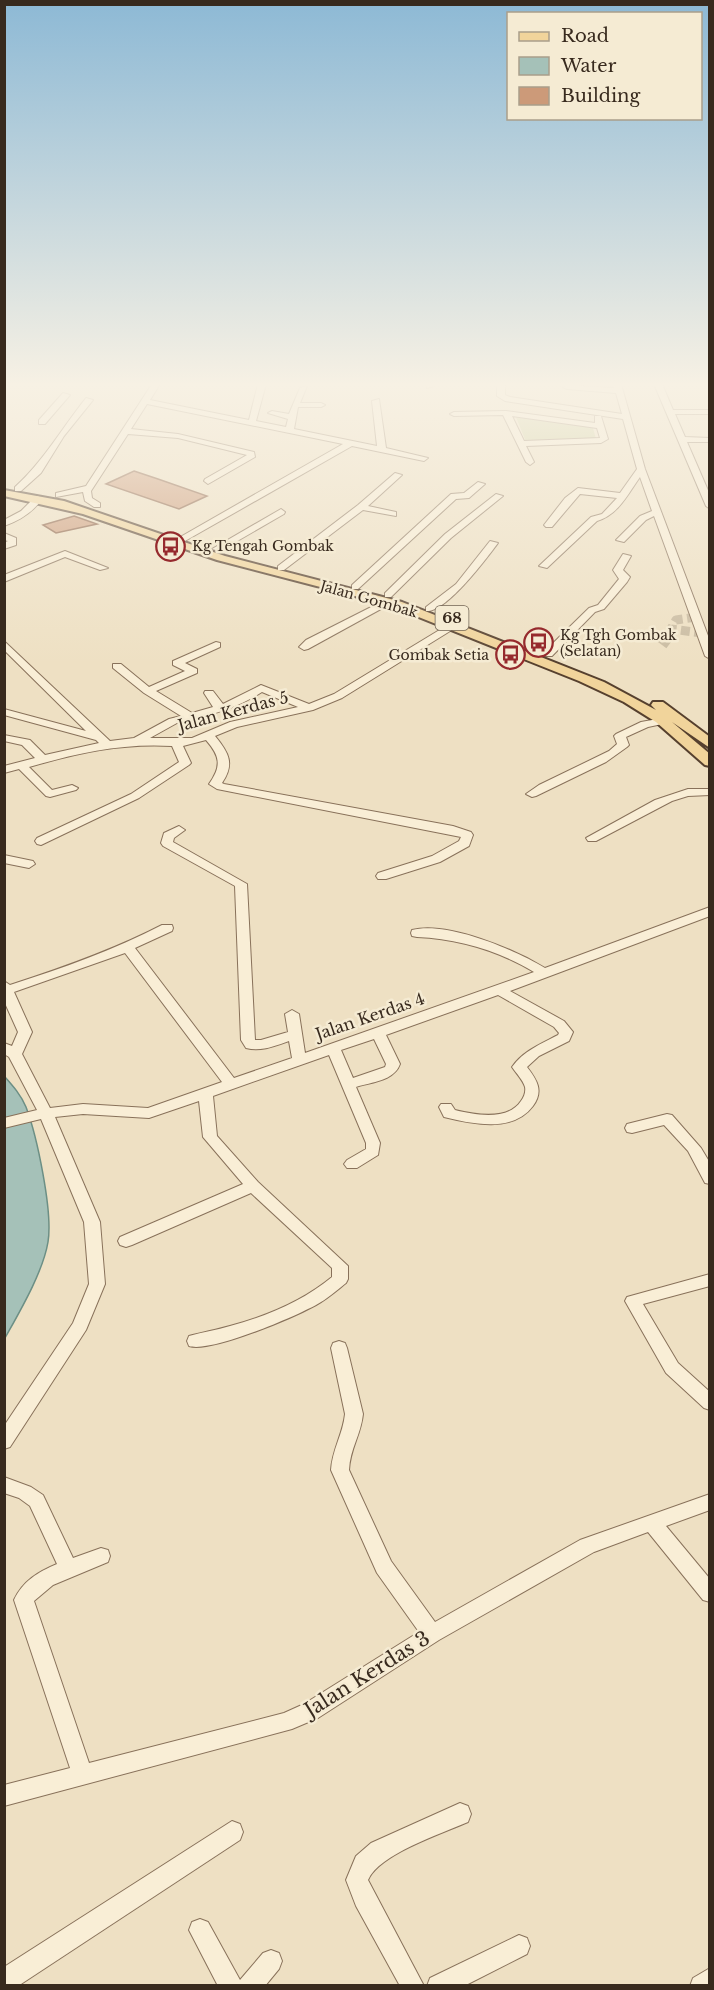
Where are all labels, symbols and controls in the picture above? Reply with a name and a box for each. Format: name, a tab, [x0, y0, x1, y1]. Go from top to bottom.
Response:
legend	[507, 12, 702, 120]
text: Road	[561, 25, 609, 47]
text: Water	[560, 55, 617, 77]
text: Building	[561, 85, 640, 107]
bus stop icon: Kg Tengah Gombak	[155, 530, 187, 562]
place label: Kg Tengah Gombak	[192, 537, 334, 555]
street label: Jalan Gombak	[316, 576, 420, 622]
road number: 68	[436, 606, 468, 630]
place label: Kg Tgh Gombak (Selatan)	[560, 626, 677, 660]
bus stop icon: Kg Tgh Gombak (Selatan)	[523, 627, 555, 659]
bus stop icon: Gombak Setia	[494, 639, 526, 671]
place label: Gombak Setia	[388, 646, 489, 664]
street label: Jalan Kerdas 5	[174, 687, 290, 736]
street label: Jalan Kerdas 4	[311, 988, 427, 1045]
street label: Jalan Kerdas 3	[297, 1626, 434, 1724]

